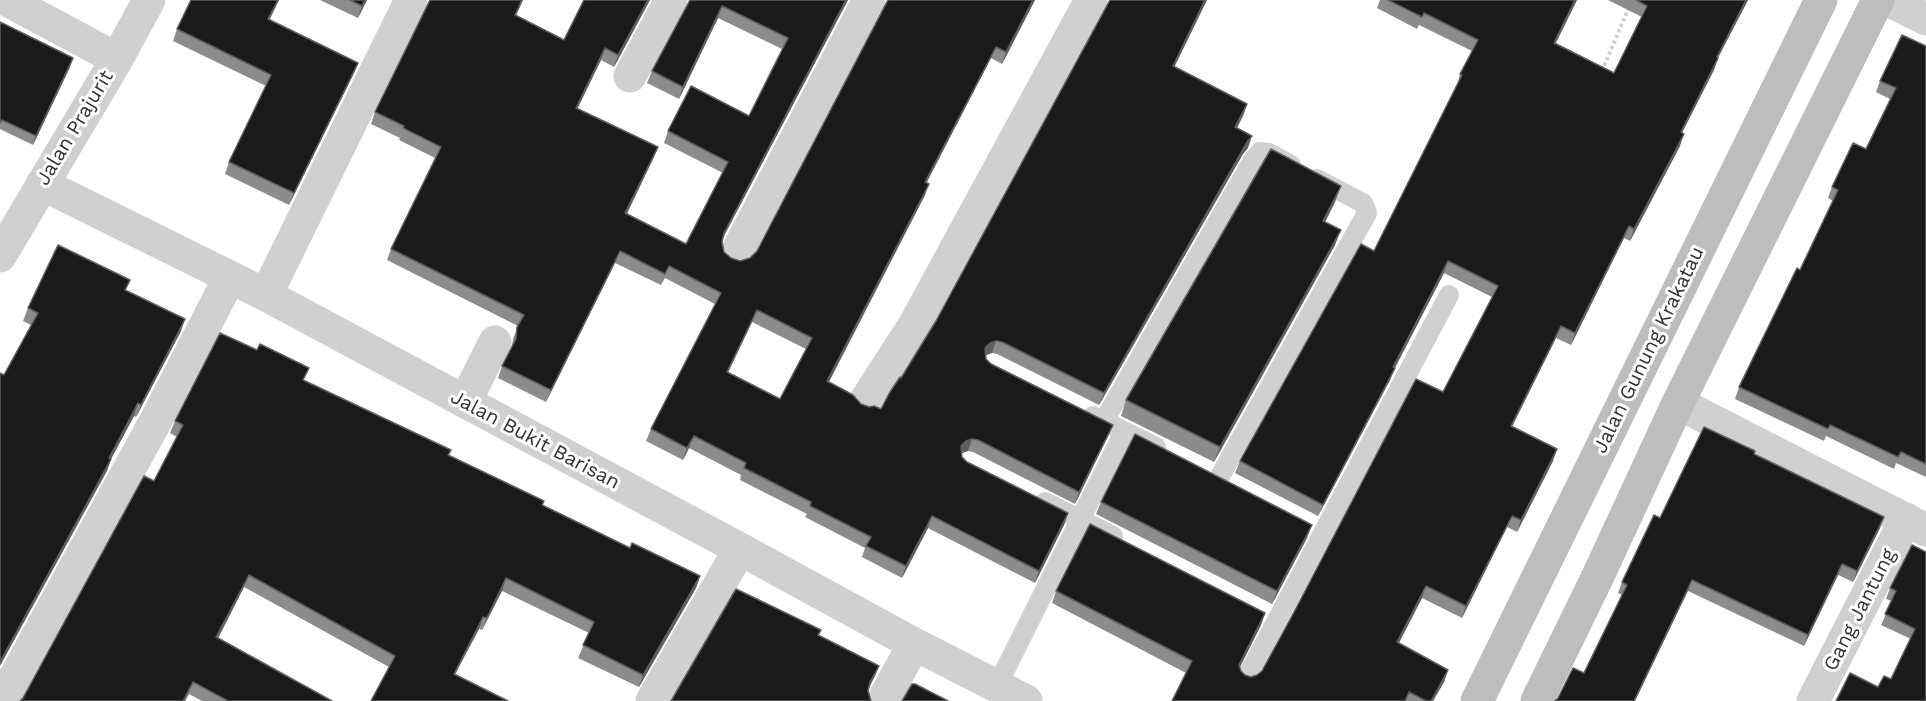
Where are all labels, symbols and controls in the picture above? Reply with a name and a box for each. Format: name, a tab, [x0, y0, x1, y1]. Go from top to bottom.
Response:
street label: Jalan Prajurit	[31, 66, 119, 190]
street label: Jalan Gunung Krakatau	[1589, 243, 1709, 457]
street label: Jalan Bukit Barisan	[446, 385, 624, 495]
street label: Gang Jantung	[1819, 545, 1901, 675]

